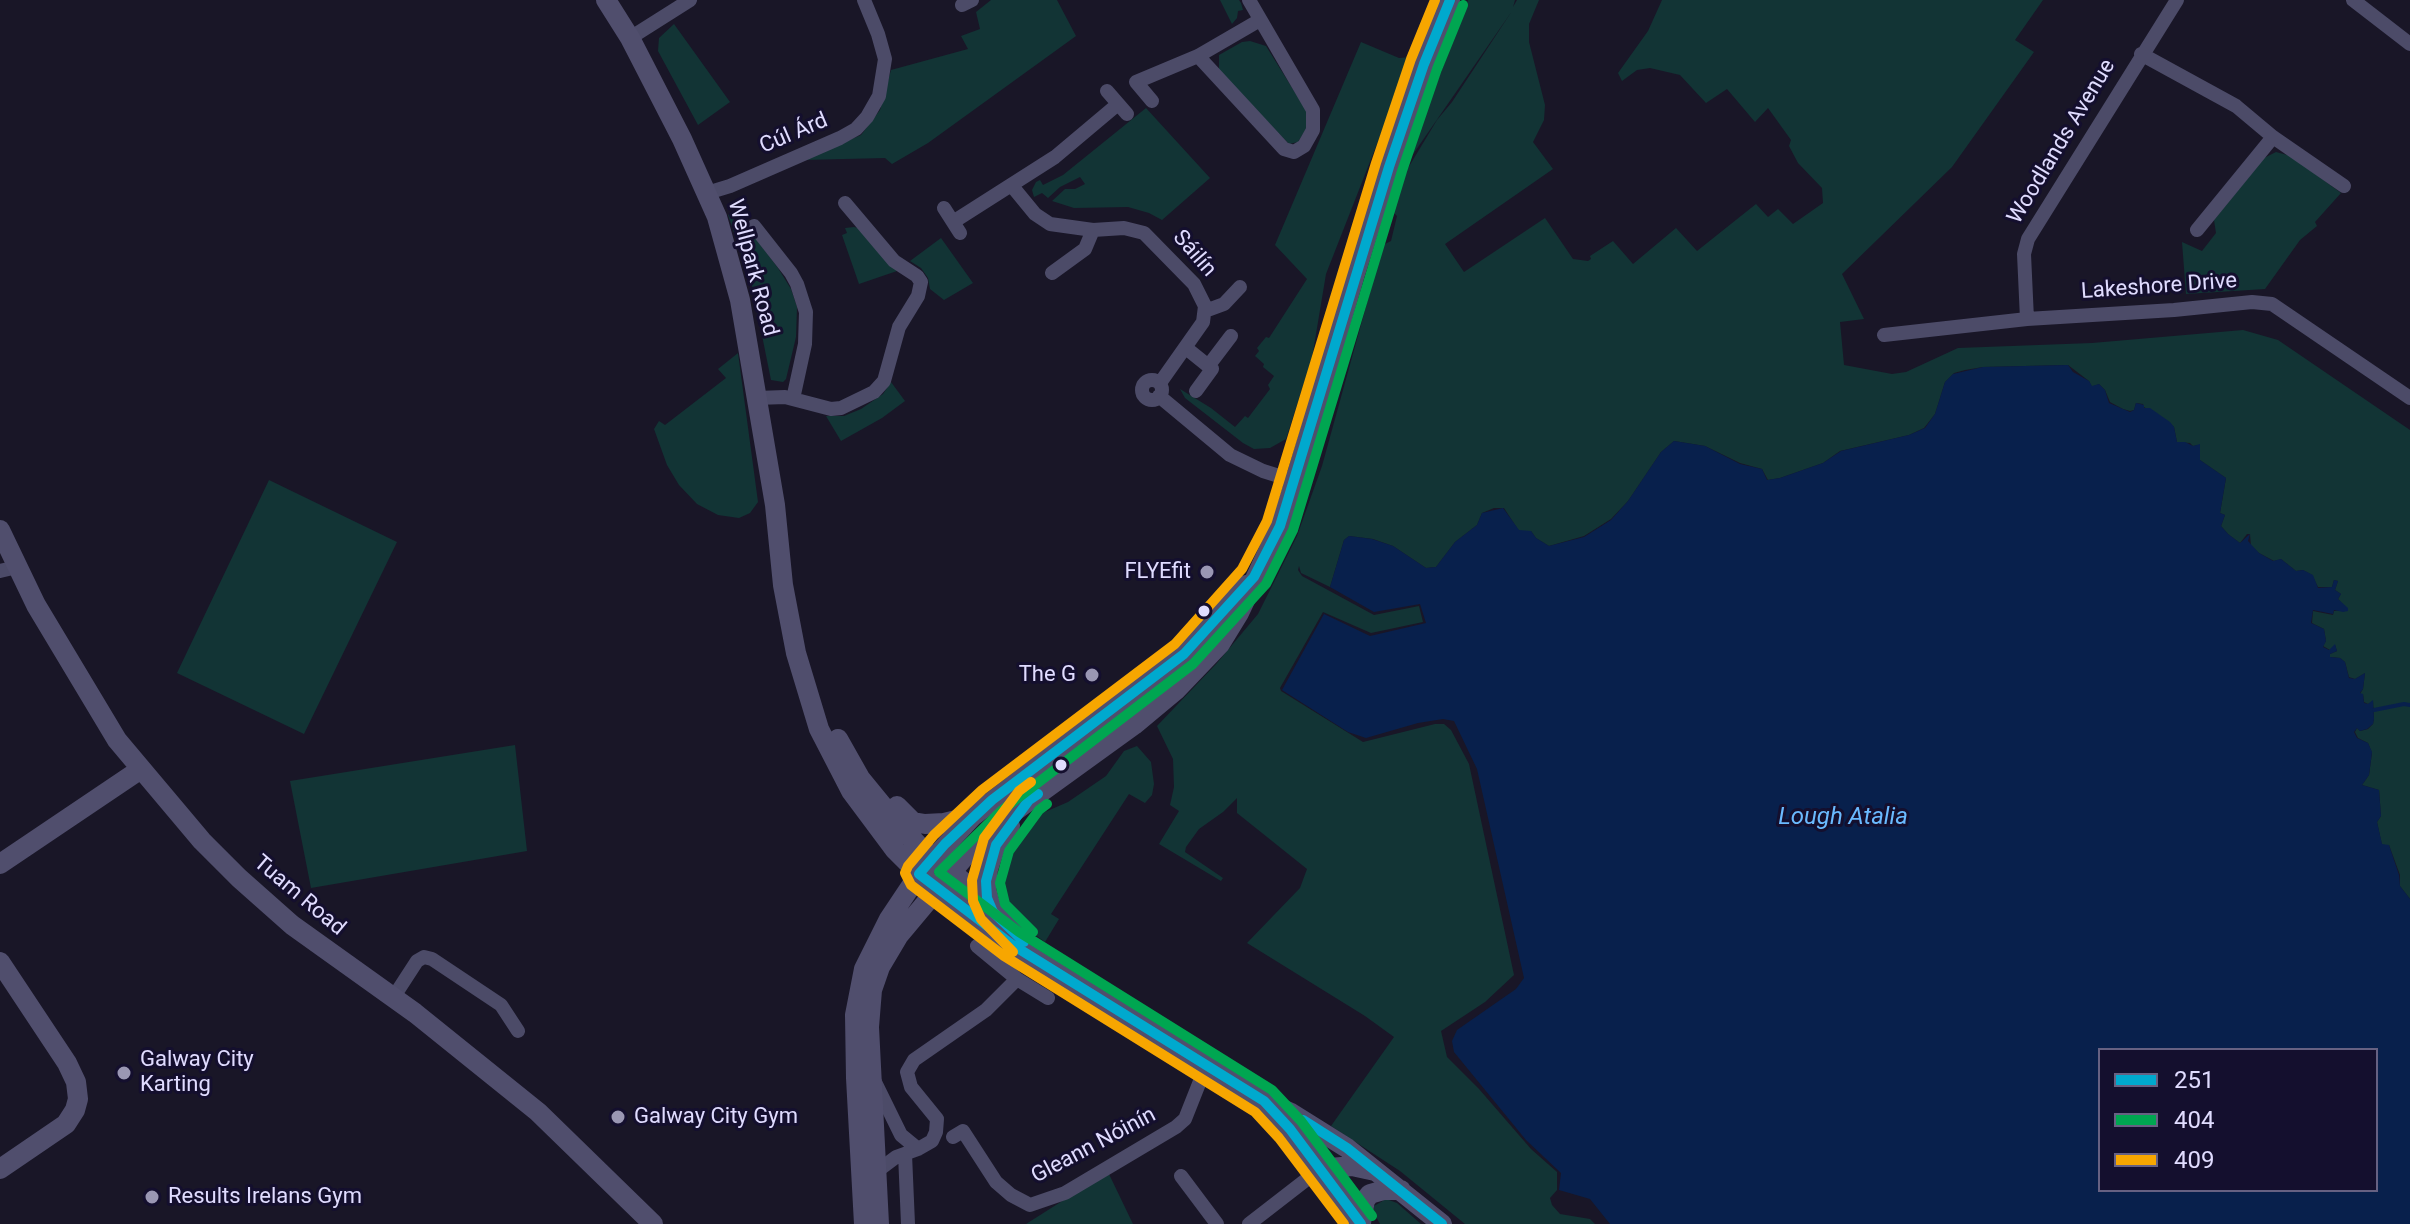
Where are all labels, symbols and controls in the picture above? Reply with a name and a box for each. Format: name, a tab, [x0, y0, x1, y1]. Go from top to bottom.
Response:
street label: Woodlands Avenue	[2002, 55, 2122, 229]
street label: Cúl Árd	[756, 108, 832, 160]
street label: Wellpark Road	[721, 197, 783, 339]
street label: Sáilín	[1167, 225, 1221, 283]
street label: Lakeshore Drive	[2080, 268, 2238, 306]
place label: FLYEfit	[1124, 559, 1191, 585]
marker: FLYEfit	[1198, 563, 1216, 581]
unlabelled marker	[1196, 603, 1212, 619]
place label: The G	[1019, 662, 1076, 688]
marker: The G	[1083, 666, 1101, 684]
unlabelled marker	[1053, 757, 1069, 773]
water label: Lough Atalia	[1778, 804, 1908, 832]
street label: Tuam Road	[248, 850, 350, 942]
place label: Galway City Karting	[140, 1047, 254, 1098]
legend	[2098, 1048, 2378, 1192]
marker: Galway City Karting	[115, 1064, 133, 1082]
text: 251	[2174, 1066, 2214, 1094]
street label: Gleann Nóinín	[1027, 1102, 1161, 1190]
place label: Galway City Gym	[634, 1104, 798, 1130]
text: 404	[2174, 1106, 2214, 1134]
marker: Galway City Gym	[609, 1108, 627, 1126]
text: 409	[2174, 1146, 2214, 1174]
place label: Results Irelans Gym	[168, 1184, 362, 1210]
marker: Results Irelans Gym	[143, 1188, 161, 1206]

